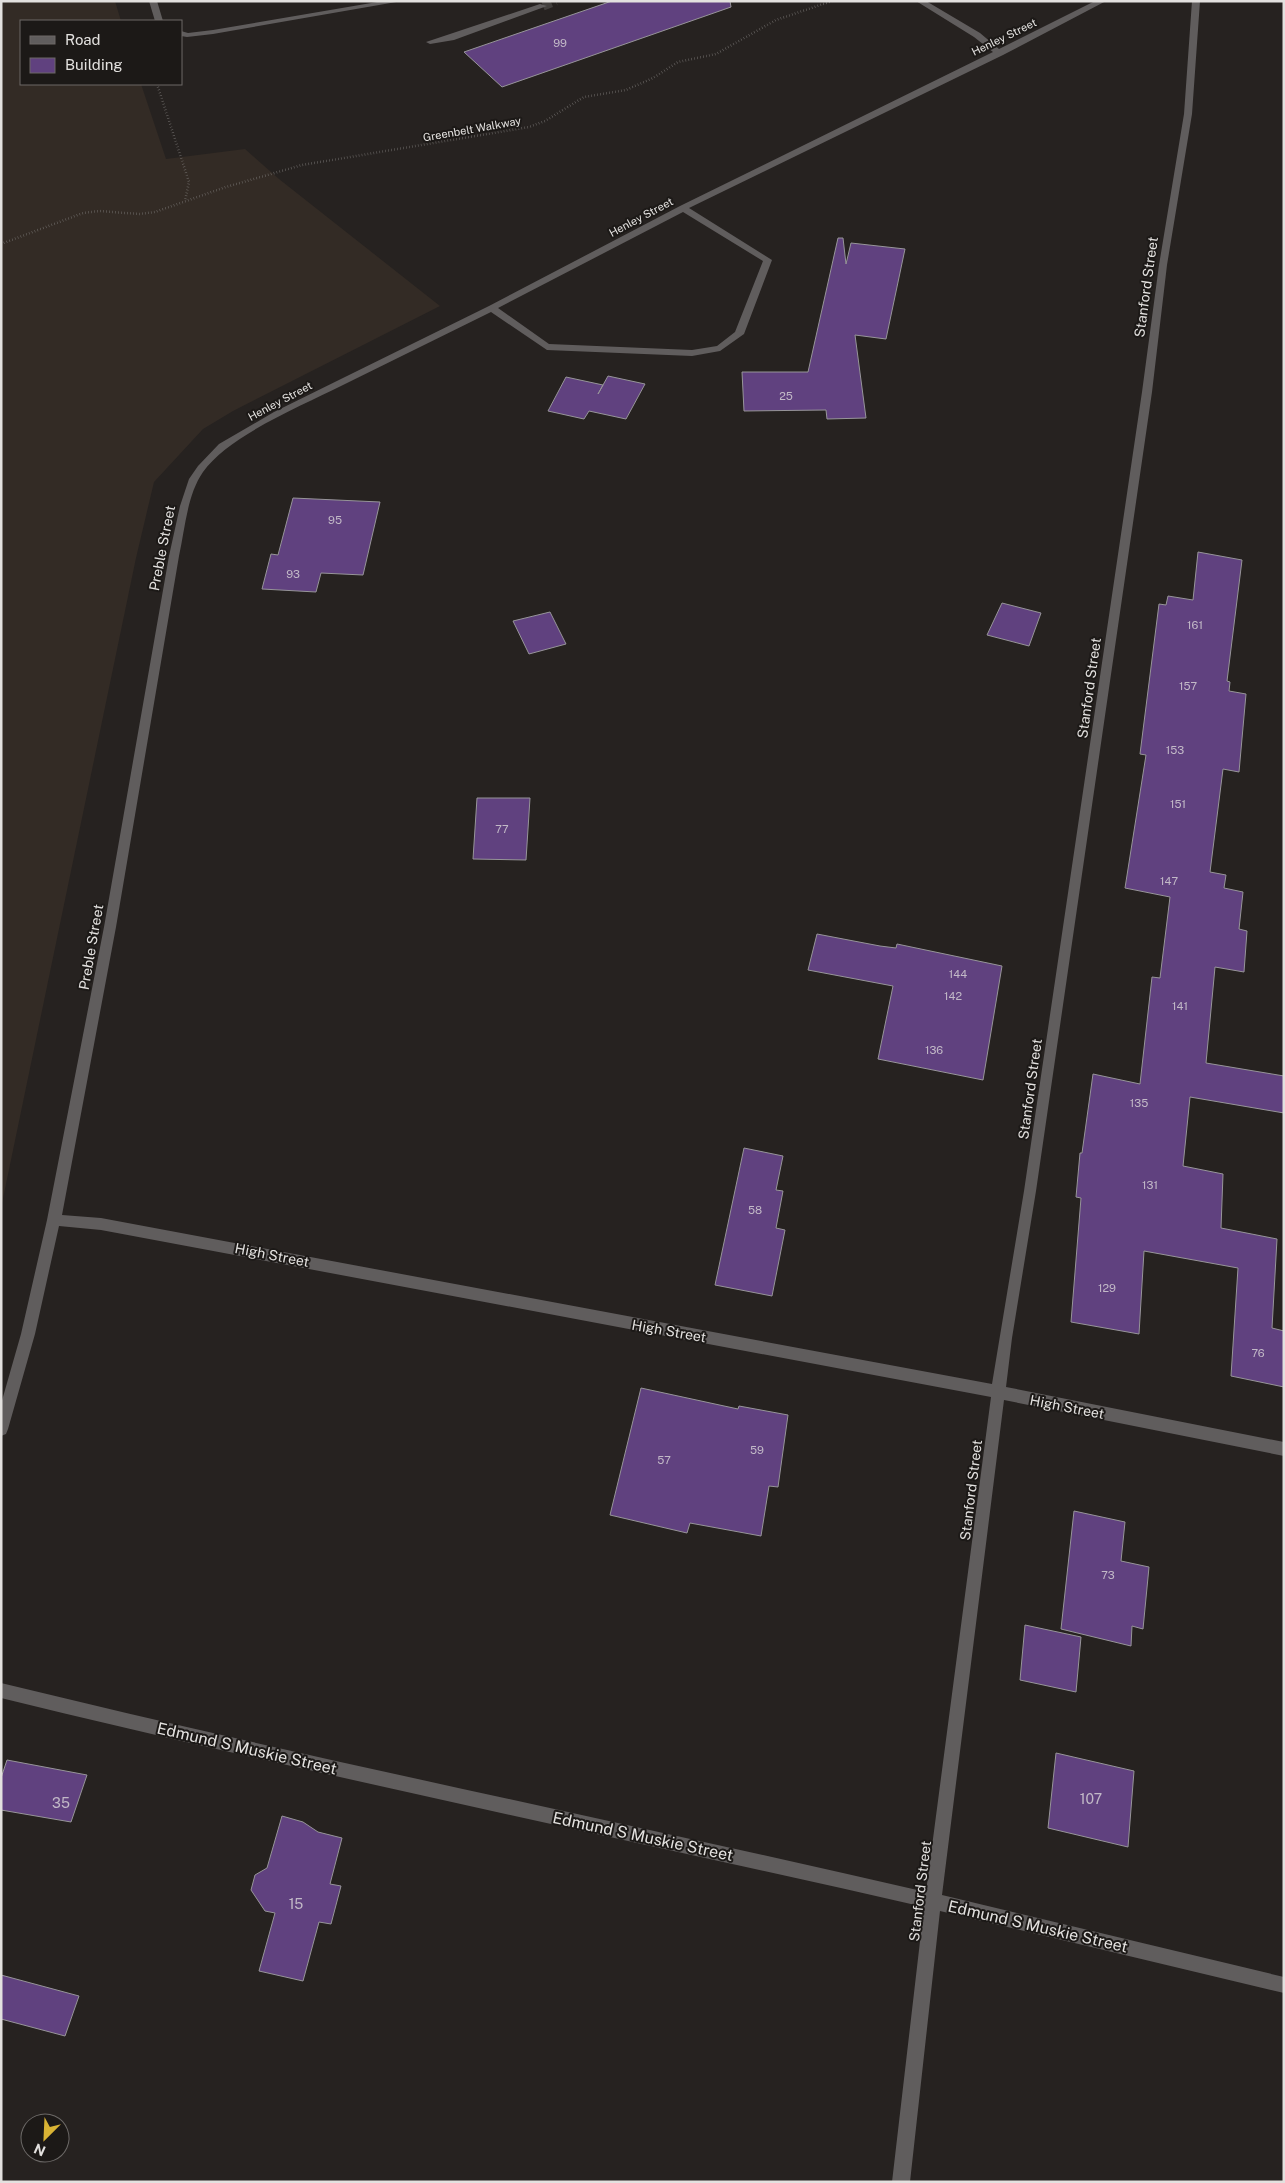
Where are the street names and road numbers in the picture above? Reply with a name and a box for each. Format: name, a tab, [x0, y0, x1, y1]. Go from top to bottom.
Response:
street label: Henley Street	[970, 16, 1038, 58]
street label: Greenbelt Walkway	[422, 114, 522, 144]
street label: Henley Street	[607, 195, 675, 239]
street label: Stanford Street	[1131, 236, 1161, 338]
street label: Henley Street	[246, 379, 314, 423]
street label: Preble Street	[146, 504, 178, 592]
street label: Stanford Street	[1074, 637, 1104, 739]
street label: Preble Street	[76, 903, 106, 991]
street label: Stanford Street	[1015, 1038, 1045, 1140]
street label: High Street	[234, 1240, 310, 1270]
street label: High Street	[631, 1317, 707, 1345]
street label: High Street	[1029, 1392, 1105, 1422]
street label: Stanford Street	[957, 1439, 985, 1541]
street label: Edmund S Muskie Street	[155, 1719, 339, 1778]
street label: Edmund S Muskie Street	[551, 1808, 735, 1865]
street label: Stanford Street	[906, 1840, 934, 1942]
street label: Edmund S Muskie Street	[946, 1897, 1130, 1956]

